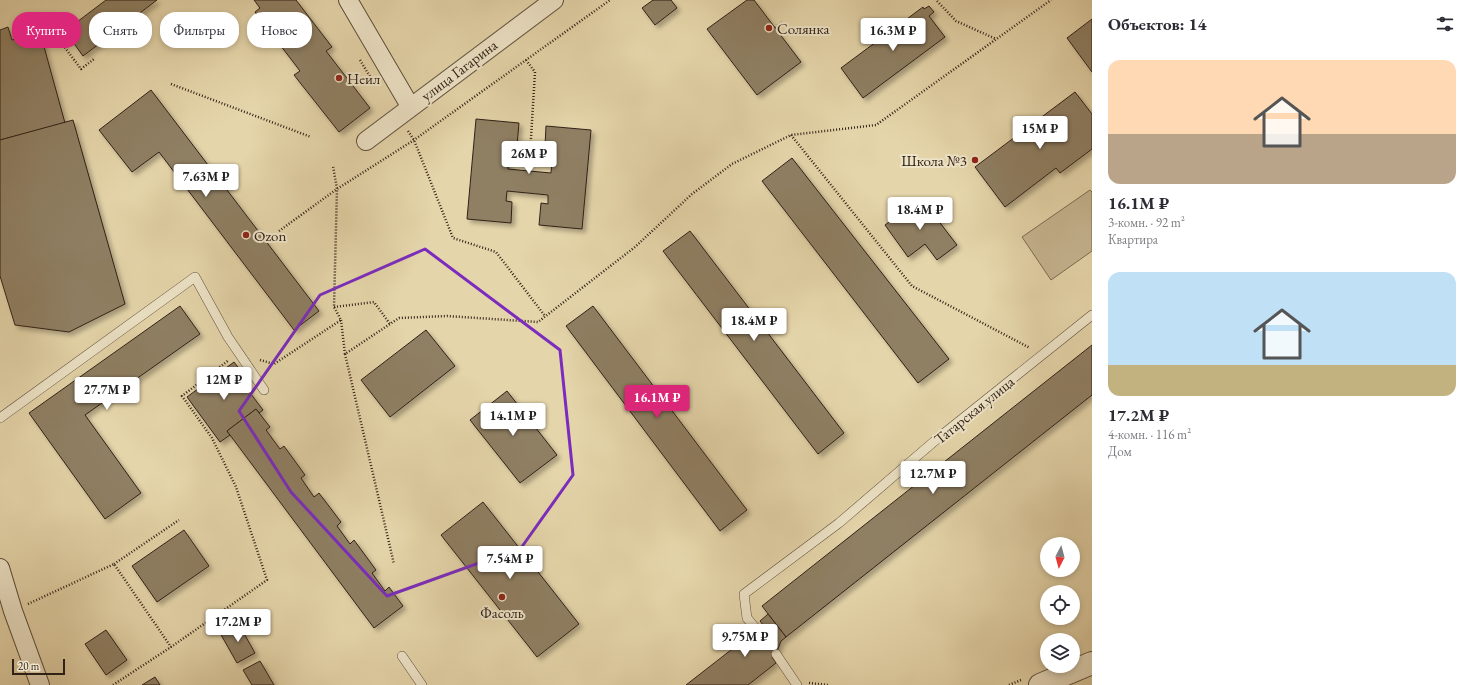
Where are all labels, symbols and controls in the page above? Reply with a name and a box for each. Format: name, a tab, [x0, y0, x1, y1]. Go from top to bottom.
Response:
chip: Купить	[12, 12, 81, 48]
chip: Снять	[89, 12, 152, 48]
chip: Фильтры	[160, 12, 239, 48]
chip: Новое	[247, 12, 312, 48]
text: Объектов: 14	[1108, 13, 1207, 35]
icon: filters	[1434, 13, 1456, 35]
pin: 16.3M ₽	[856, 18, 930, 52]
place label: Солянка	[777, 19, 829, 38]
text: 16.3M ₽	[870, 22, 916, 39]
marker: Солянка	[764, 23, 774, 33]
street label: улица Гагарина	[417, 35, 501, 105]
place label: Неил	[347, 69, 380, 88]
marker: Неил	[334, 73, 344, 83]
icon: home	[1246, 86, 1318, 158]
pin: 15M ₽	[1012, 116, 1068, 150]
text: 15M ₽	[1022, 120, 1058, 137]
pin: 26M ₽	[501, 141, 557, 175]
text: 26M ₽	[511, 145, 547, 162]
place label: Школа №3	[901, 151, 967, 170]
marker: Школа №3	[970, 155, 980, 165]
pin: 7.63M ₽	[169, 164, 243, 198]
text: 7.63M ₽	[183, 168, 229, 185]
text: 16.1M ₽	[1108, 192, 1169, 214]
pin: 18.4M ₽	[883, 197, 957, 231]
text: 18.4M ₽	[897, 201, 943, 218]
text: 3-комн. · 92 m²	[1108, 214, 1185, 231]
place label: Ozon	[254, 226, 287, 245]
marker: Ozon	[241, 230, 251, 240]
text: Квартира	[1108, 231, 1158, 248]
icon: home	[1246, 298, 1318, 370]
pin: 18.4M ₽	[717, 308, 791, 342]
text: 18.4M ₽	[731, 312, 777, 329]
pin: 12M ₽	[196, 367, 252, 401]
text: 12M ₽	[206, 371, 242, 388]
street label: Татарская улица	[930, 372, 1018, 448]
pin: 27.7M ₽	[70, 377, 144, 411]
text: 27.7M ₽	[84, 381, 130, 398]
pin: 16.1M ₽	[620, 385, 694, 419]
text: 16.1M ₽	[634, 389, 680, 406]
pin: 14.1M ₽	[476, 403, 550, 437]
text: 17.2M ₽	[1108, 404, 1169, 426]
text: 14.1M ₽	[490, 407, 536, 424]
text: 4-комн. · 116 m²	[1108, 426, 1191, 443]
text: Дом	[1108, 443, 1132, 460]
pin: 12.7M ₽	[896, 461, 970, 495]
text: 12.7M ₽	[910, 465, 956, 482]
north arrow	[1040, 537, 1080, 577]
map controls	[1040, 537, 1080, 673]
pin: 7.54M ₽	[473, 546, 547, 580]
text: 7.54M ₽	[487, 550, 533, 567]
button: locate	[1040, 585, 1080, 625]
marker: Фасоль	[497, 592, 507, 602]
place label: Фасоль	[480, 603, 524, 622]
pin: 17.2M ₽	[201, 609, 275, 643]
text: 17.2M ₽	[215, 613, 261, 630]
pin: 9.75M ₽	[708, 624, 782, 658]
text: 9.75M ₽	[722, 628, 768, 645]
button: layers	[1040, 633, 1080, 673]
scale bar	[12, 657, 65, 676]
text: 20 m	[18, 659, 39, 673]

